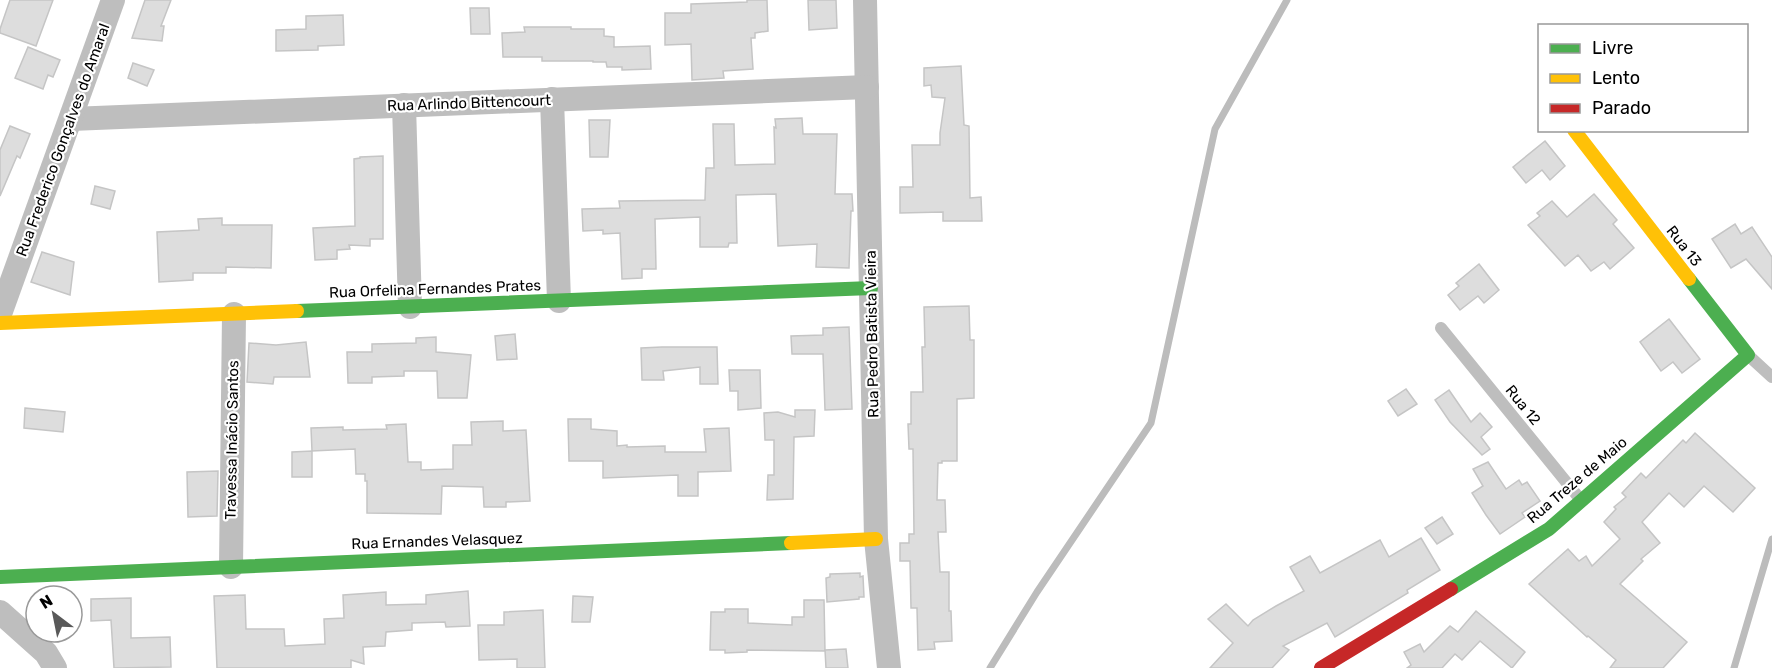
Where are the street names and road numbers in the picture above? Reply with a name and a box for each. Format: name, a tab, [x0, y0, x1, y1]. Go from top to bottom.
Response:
street label: Rua Frederico Gonçalves do Amaral	[12, 21, 114, 259]
street label: Rua Arlindo Bittencourt	[387, 91, 551, 115]
street label: Rua 13	[1663, 222, 1705, 270]
street label: Rua Pedro Batista Vieira	[862, 250, 882, 418]
street label: Rua Orfelina Fernandes Prates	[329, 276, 542, 302]
street label: Travessa Inácio Santos	[222, 360, 242, 520]
street label: Rua 12	[1502, 381, 1545, 429]
street label: Rua Treze de Maio	[1523, 433, 1631, 527]
street label: Rua Ernandes Velasquez	[351, 529, 523, 553]

